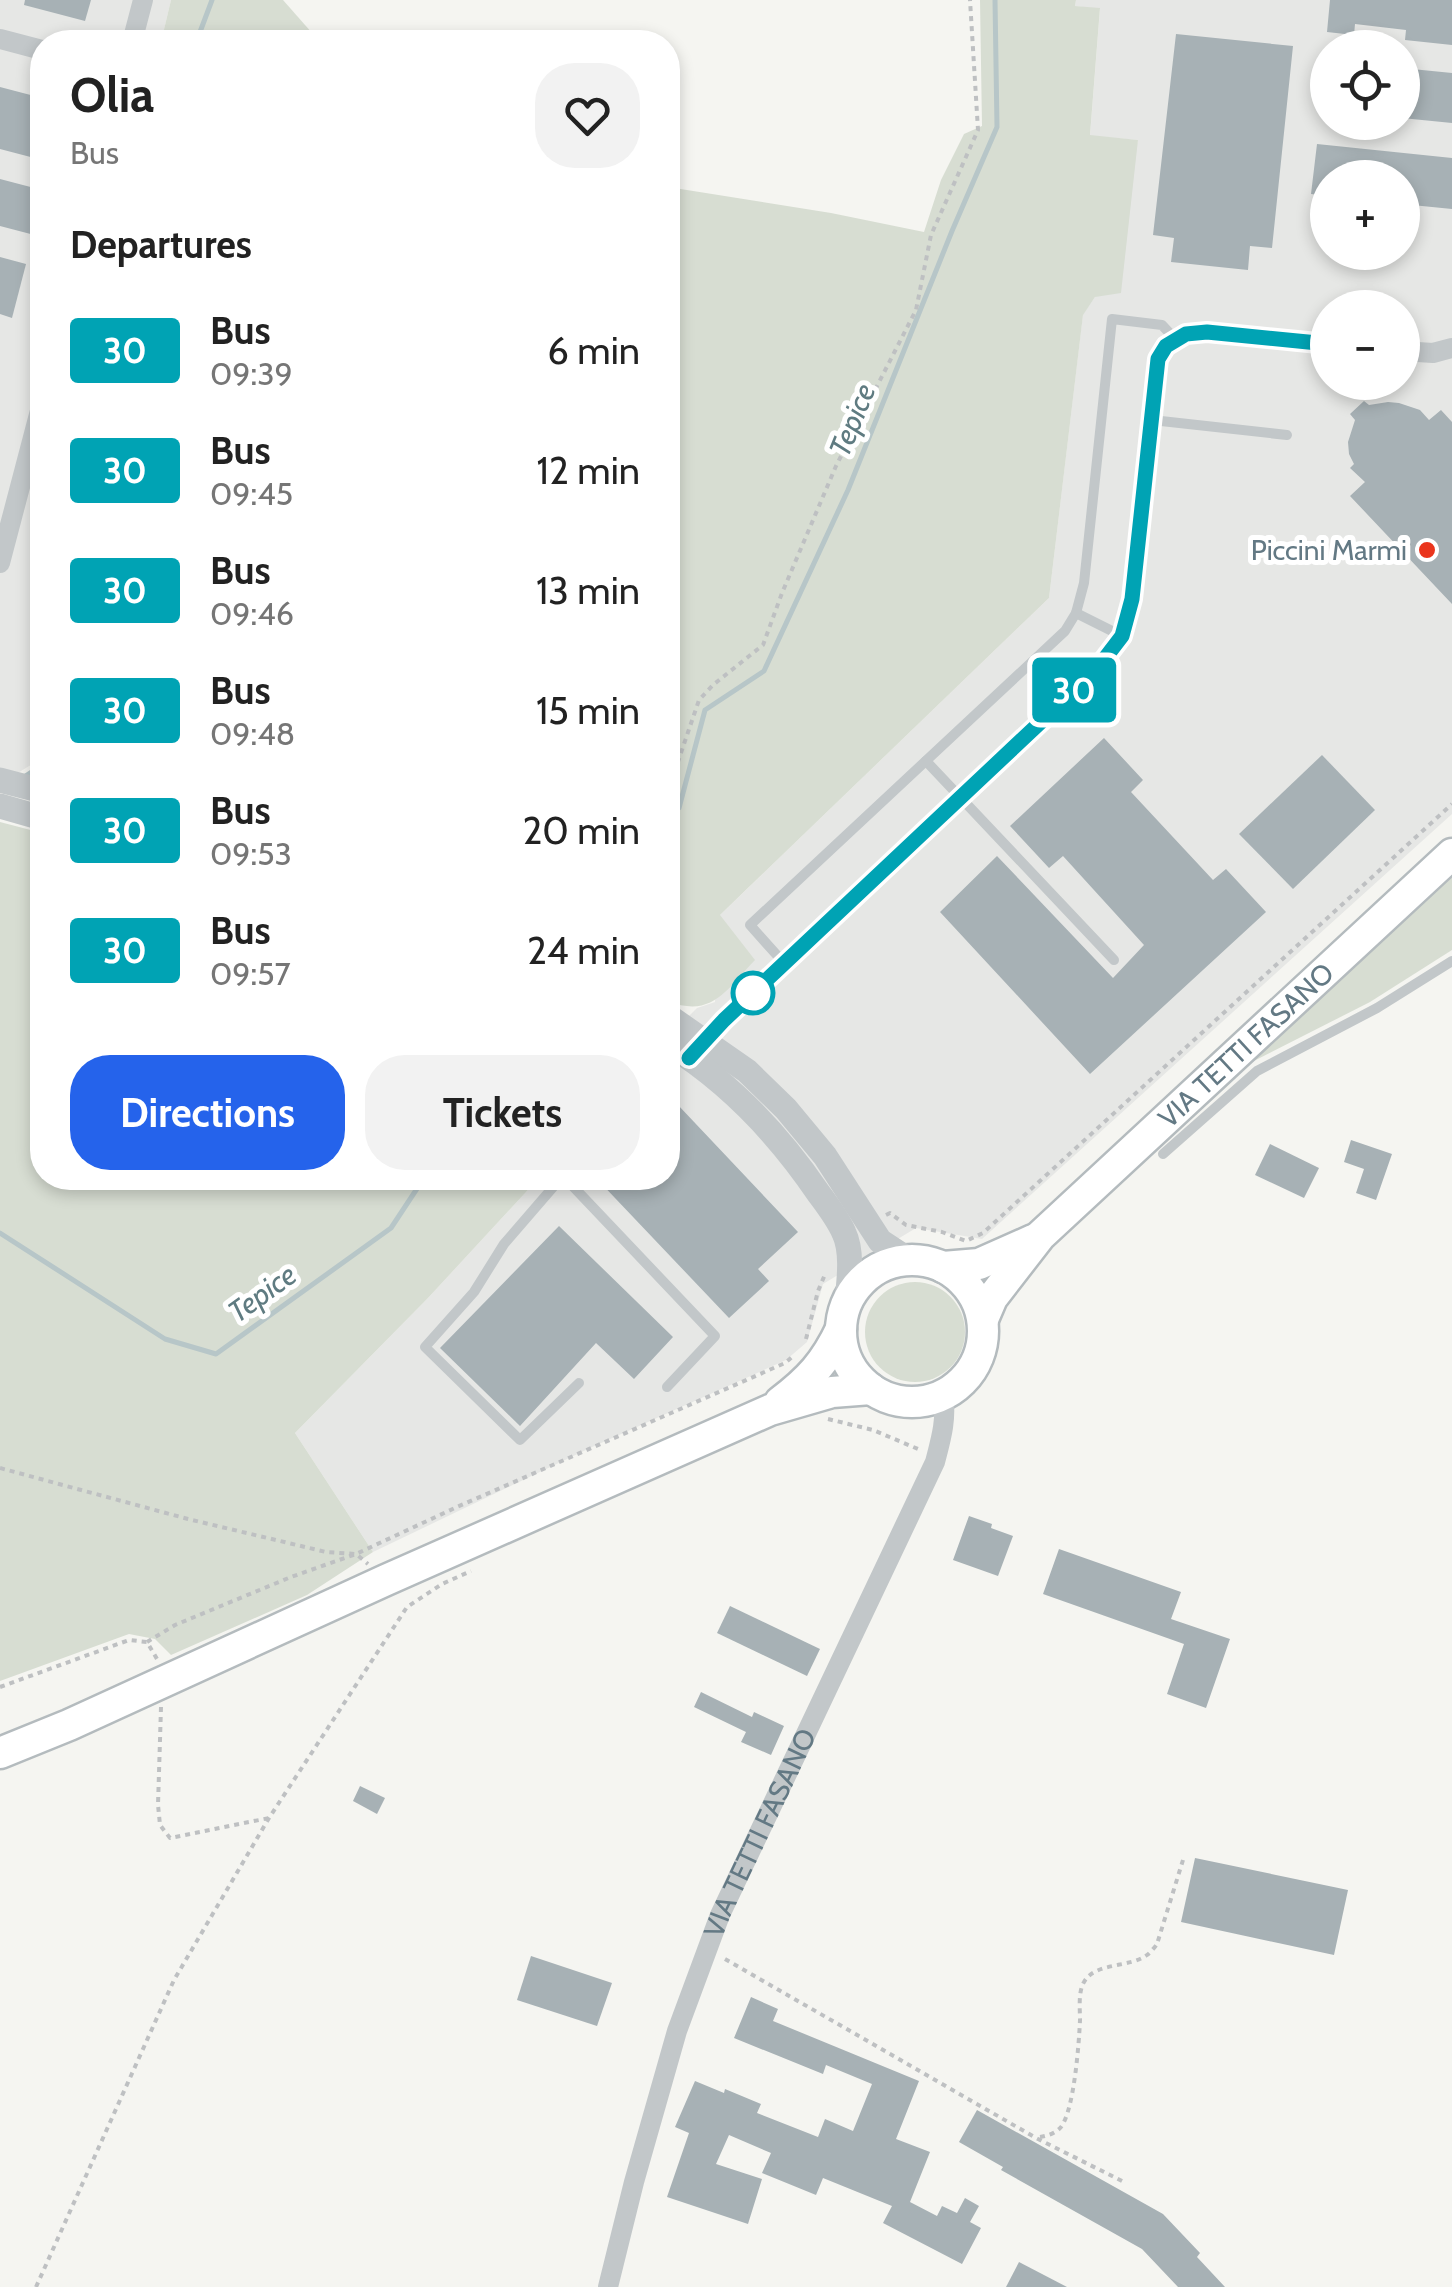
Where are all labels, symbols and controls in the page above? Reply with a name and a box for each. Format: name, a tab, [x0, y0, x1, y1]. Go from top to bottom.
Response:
map controls	[1310, 30, 1420, 400]
button: locate	[1310, 30, 1420, 140]
button: heart	[535, 63, 640, 168]
text: Olia	[70, 66, 154, 124]
text: Bus	[70, 133, 119, 172]
button: +	[1310, 160, 1420, 270]
text: Departures	[70, 221, 252, 268]
button: −	[1310, 290, 1420, 400]
text: Bus	[210, 307, 271, 354]
text: 6 min	[547, 327, 640, 374]
text: 30	[103, 329, 147, 372]
text: 09:39	[210, 354, 293, 393]
water label: Tepice	[821, 378, 883, 462]
text: Bus	[210, 427, 271, 474]
text: 12 min	[537, 447, 640, 494]
text: 30	[103, 449, 147, 492]
text: 09:45	[210, 474, 293, 513]
place label: Piccini Marmi	[1251, 533, 1407, 567]
marker: Piccini Marmi	[1416, 539, 1438, 561]
text: Bus	[210, 547, 271, 594]
text: 13 min	[536, 567, 640, 614]
text: 30	[103, 569, 147, 612]
text: 09:46	[210, 594, 294, 633]
line badge: 30	[1029, 658, 1119, 722]
text: Bus	[210, 667, 271, 714]
text: 30	[1052, 669, 1096, 712]
text: 15 min	[536, 687, 640, 734]
text: 30	[103, 689, 147, 732]
text: 09:48	[210, 714, 295, 753]
text: Bus	[210, 787, 271, 834]
text: 20 min	[522, 807, 640, 854]
text: 30	[103, 809, 147, 852]
text: 09:53	[210, 834, 292, 873]
text: Bus	[210, 907, 271, 954]
text: 24 min	[527, 927, 640, 974]
text: 30	[103, 929, 147, 972]
text: 09:57	[210, 954, 291, 993]
street label: VIA TETTI FASANO	[1151, 956, 1341, 1135]
unlabelled marker	[732, 972, 774, 1014]
button: Directions	[70, 1055, 345, 1170]
button: Tickets	[365, 1055, 640, 1170]
water label: Tepice	[221, 1256, 304, 1330]
street label: VIA TETTI FASANO	[696, 1723, 823, 1942]

